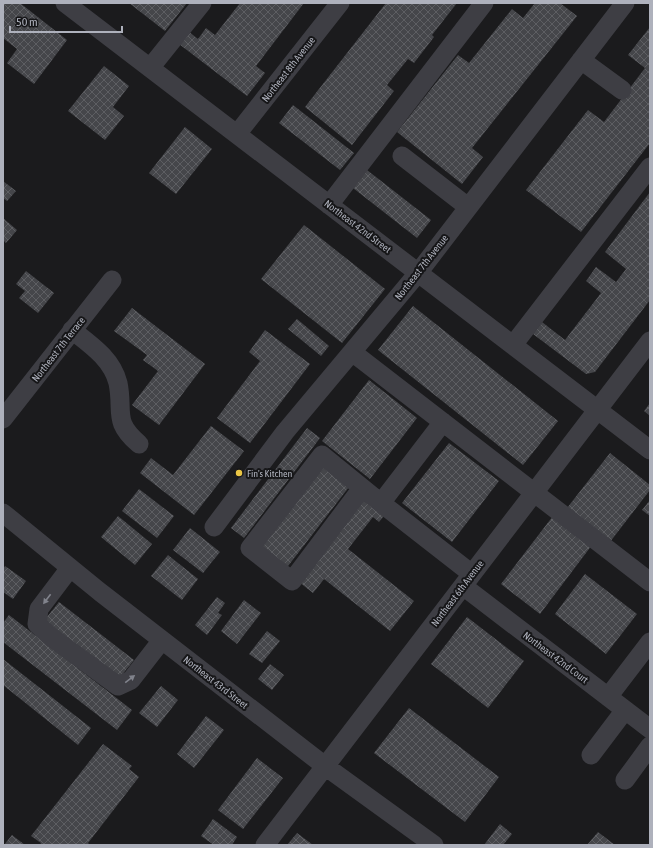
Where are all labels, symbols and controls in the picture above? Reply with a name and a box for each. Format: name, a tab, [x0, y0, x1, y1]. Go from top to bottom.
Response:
scale bar	[10, 8, 122, 34]
text: 50 m	[16, 15, 38, 29]
street label: Northeast 8th Avenue	[260, 34, 318, 104]
street label: Northeast 42nd Street	[322, 198, 393, 255]
street label: Northeast 7th Avenue	[393, 232, 451, 302]
street label: Northeast 7th Terrace	[30, 314, 87, 384]
marker: Fin's Kitchen	[234, 468, 244, 478]
place label: Fin's Kitchen	[247, 468, 293, 479]
street label: Northeast 6th Avenue	[429, 558, 486, 628]
one-way arrow	[42, 594, 51, 605]
street label: Northeast 42nd Court	[521, 629, 590, 685]
street label: Northeast 43rd Street	[181, 654, 250, 711]
one-way arrow	[124, 675, 135, 683]

